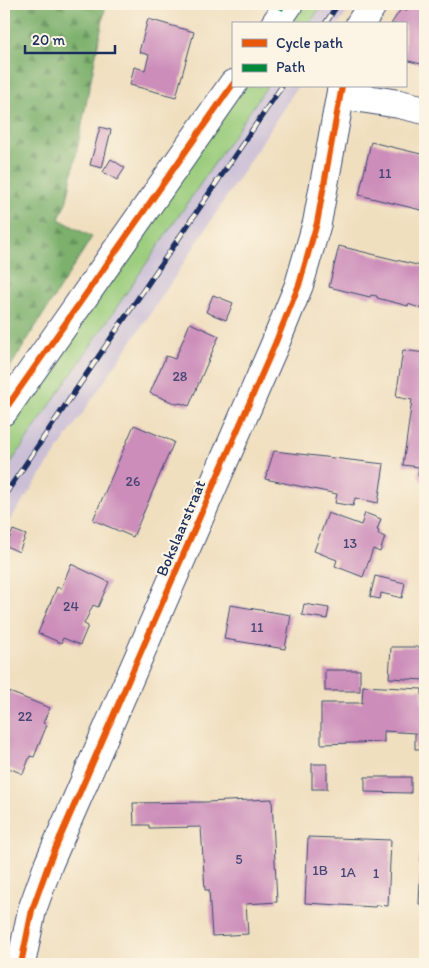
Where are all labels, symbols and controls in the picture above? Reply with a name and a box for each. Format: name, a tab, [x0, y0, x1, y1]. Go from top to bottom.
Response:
scale bar	[25, 22, 115, 54]
legend	[232, 22, 406, 88]
text: 20 m	[32, 31, 66, 49]
text: Cycle path	[276, 34, 343, 52]
text: Path	[276, 58, 305, 76]
house number: 11	[379, 165, 392, 182]
house number: 28	[172, 368, 188, 385]
house number: 26	[126, 473, 140, 490]
street label: Bokslaarstraat	[152, 477, 209, 579]
house number: 13	[343, 535, 357, 552]
house number: 24	[63, 598, 79, 615]
house number: 11	[251, 619, 264, 636]
house number: 22	[18, 708, 33, 725]
house number: 5	[235, 851, 243, 868]
house number: 1B	[312, 862, 328, 879]
house number: 1A	[340, 864, 356, 881]
house number: 1	[373, 865, 380, 882]

